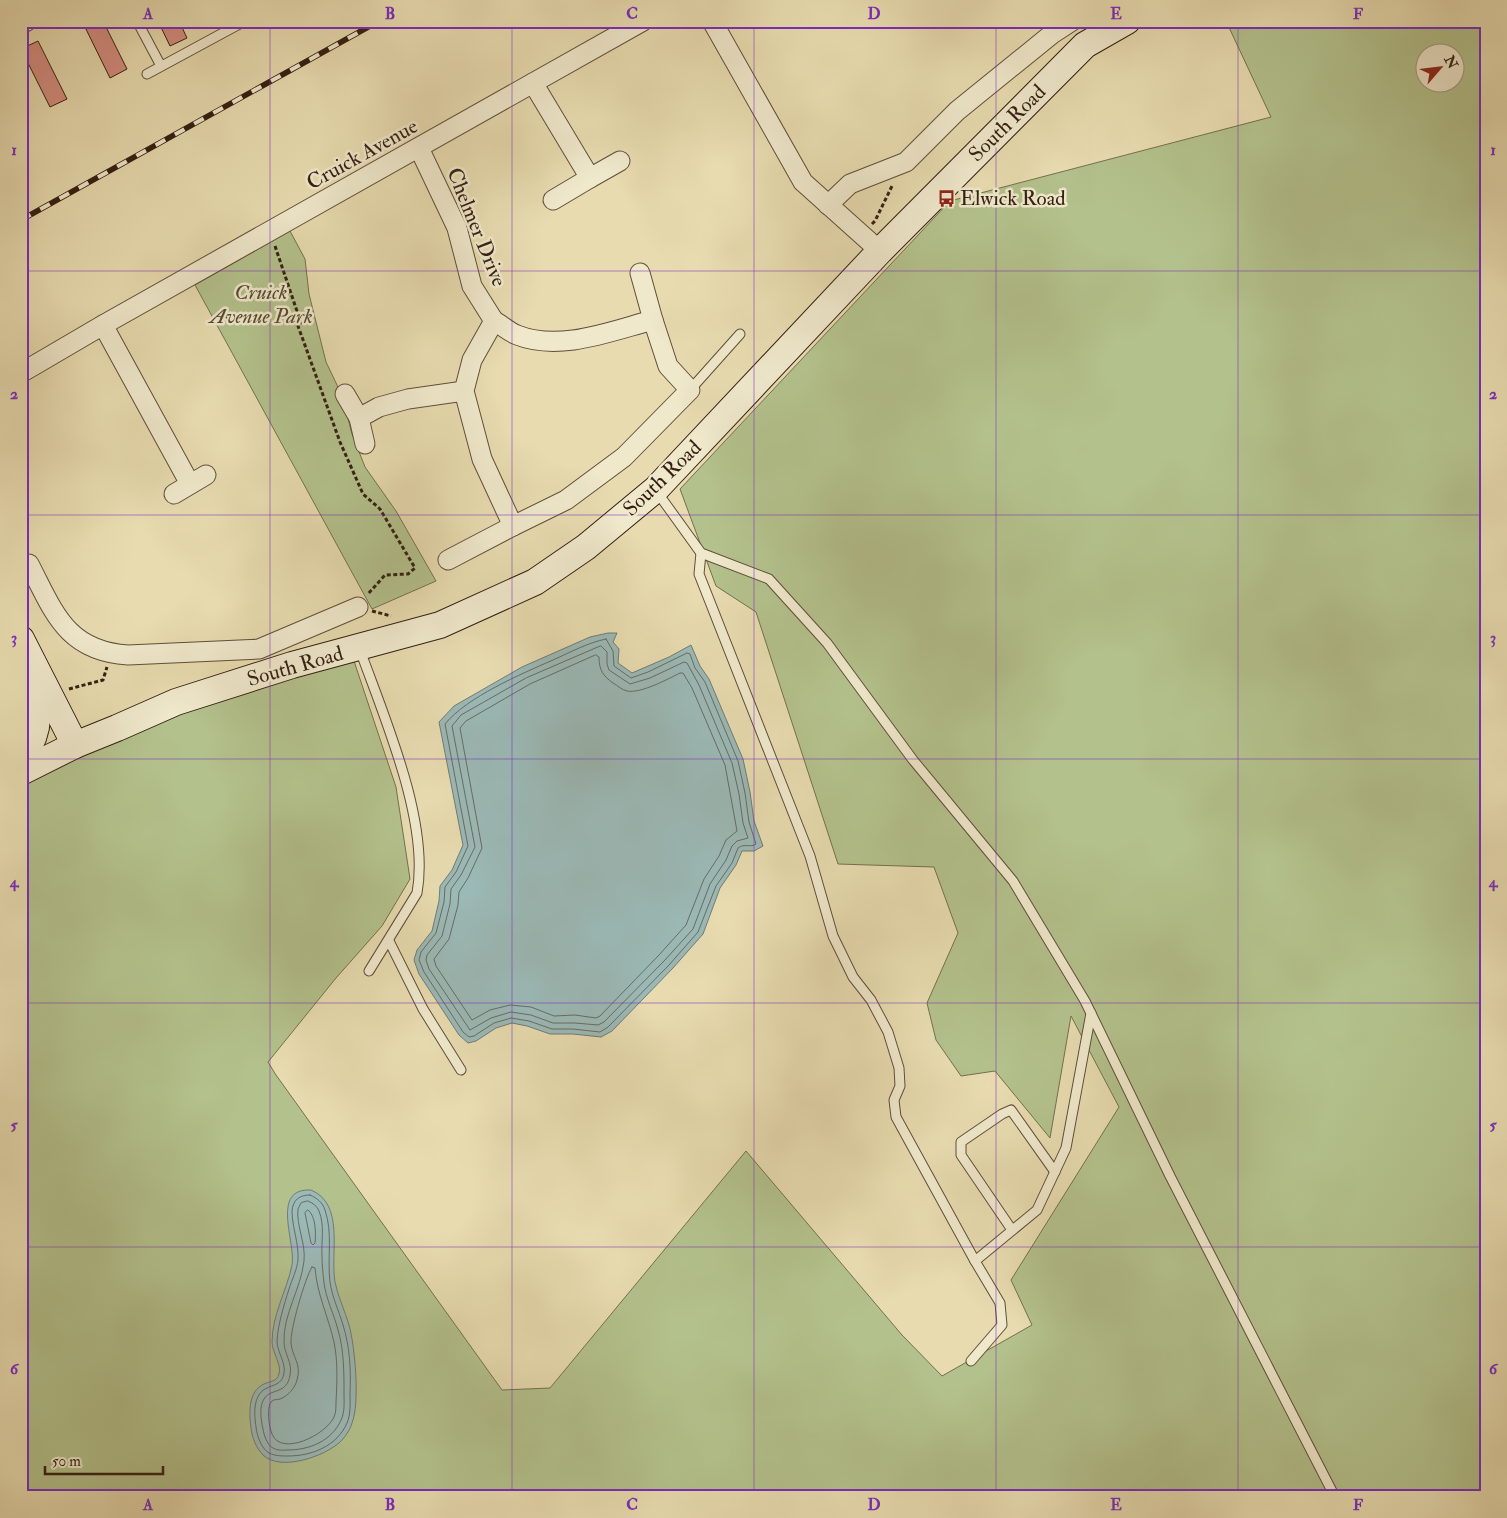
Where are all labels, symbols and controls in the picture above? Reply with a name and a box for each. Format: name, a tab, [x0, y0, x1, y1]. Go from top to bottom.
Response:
text: A	[142, 4, 154, 24]
text: B	[385, 4, 395, 24]
text: C	[626, 4, 638, 24]
text: D	[867, 4, 881, 24]
text: E	[1110, 4, 1122, 24]
text: F	[1353, 4, 1363, 24]
north arrow	[1414, 42, 1464, 92]
text: N	[1440, 52, 1462, 72]
street label: South Road	[963, 78, 1052, 168]
street label: Cruick Avenue	[302, 113, 423, 196]
text: 1	[11, 140, 17, 160]
text: 1	[1490, 140, 1496, 160]
street label: Chelmer Drive	[440, 164, 513, 291]
place label: Elwick Road	[960, 185, 1066, 212]
bus stop icon: Elwick Road	[936, 188, 956, 208]
park label: Cruick Avenue Park	[207, 279, 313, 330]
text: 2	[10, 384, 18, 404]
text: 2	[1489, 384, 1497, 404]
street label: South Road	[617, 434, 708, 522]
text: 3	[11, 628, 17, 648]
text: 3	[1490, 628, 1496, 648]
street label: South Road	[244, 640, 347, 693]
text: 4	[9, 872, 20, 892]
text: 4	[1488, 872, 1499, 892]
text: 5	[10, 1115, 18, 1135]
text: 5	[1489, 1115, 1497, 1135]
text: 6	[10, 1359, 20, 1379]
text: 6	[1489, 1359, 1499, 1379]
scale bar	[45, 1443, 162, 1475]
text: 50 m	[52, 1452, 81, 1471]
text: A	[142, 1495, 154, 1515]
text: B	[385, 1495, 395, 1515]
text: C	[626, 1495, 638, 1515]
text: D	[867, 1495, 881, 1515]
text: E	[1110, 1495, 1122, 1515]
text: F	[1353, 1495, 1363, 1515]

